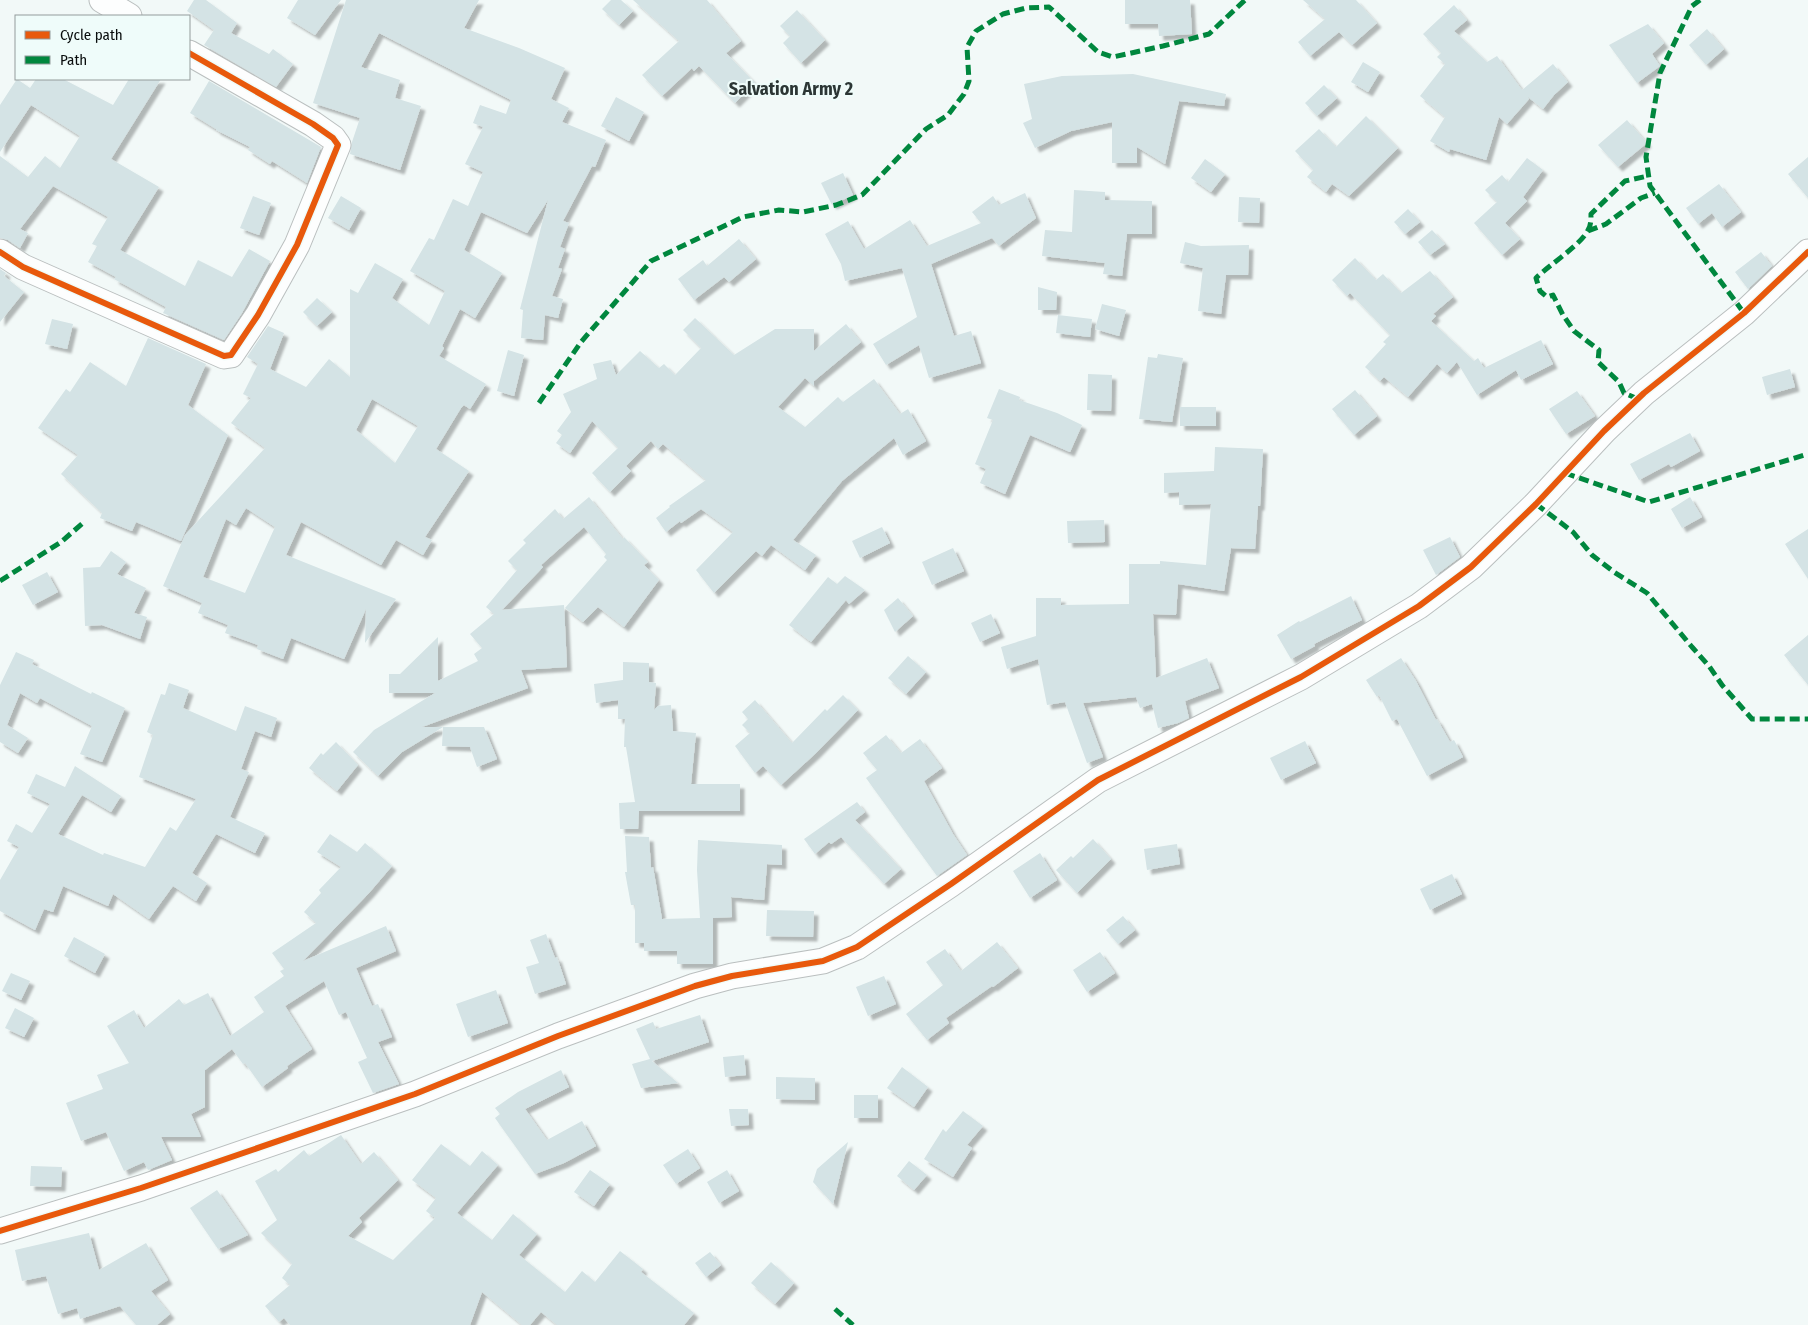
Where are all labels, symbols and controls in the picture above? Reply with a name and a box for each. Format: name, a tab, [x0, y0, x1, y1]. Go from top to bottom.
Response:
legend	[15, 15, 190, 80]
text: Cycle path	[60, 26, 123, 44]
text: Path	[60, 51, 87, 69]
district label: Salvation Army 2	[729, 78, 853, 100]

